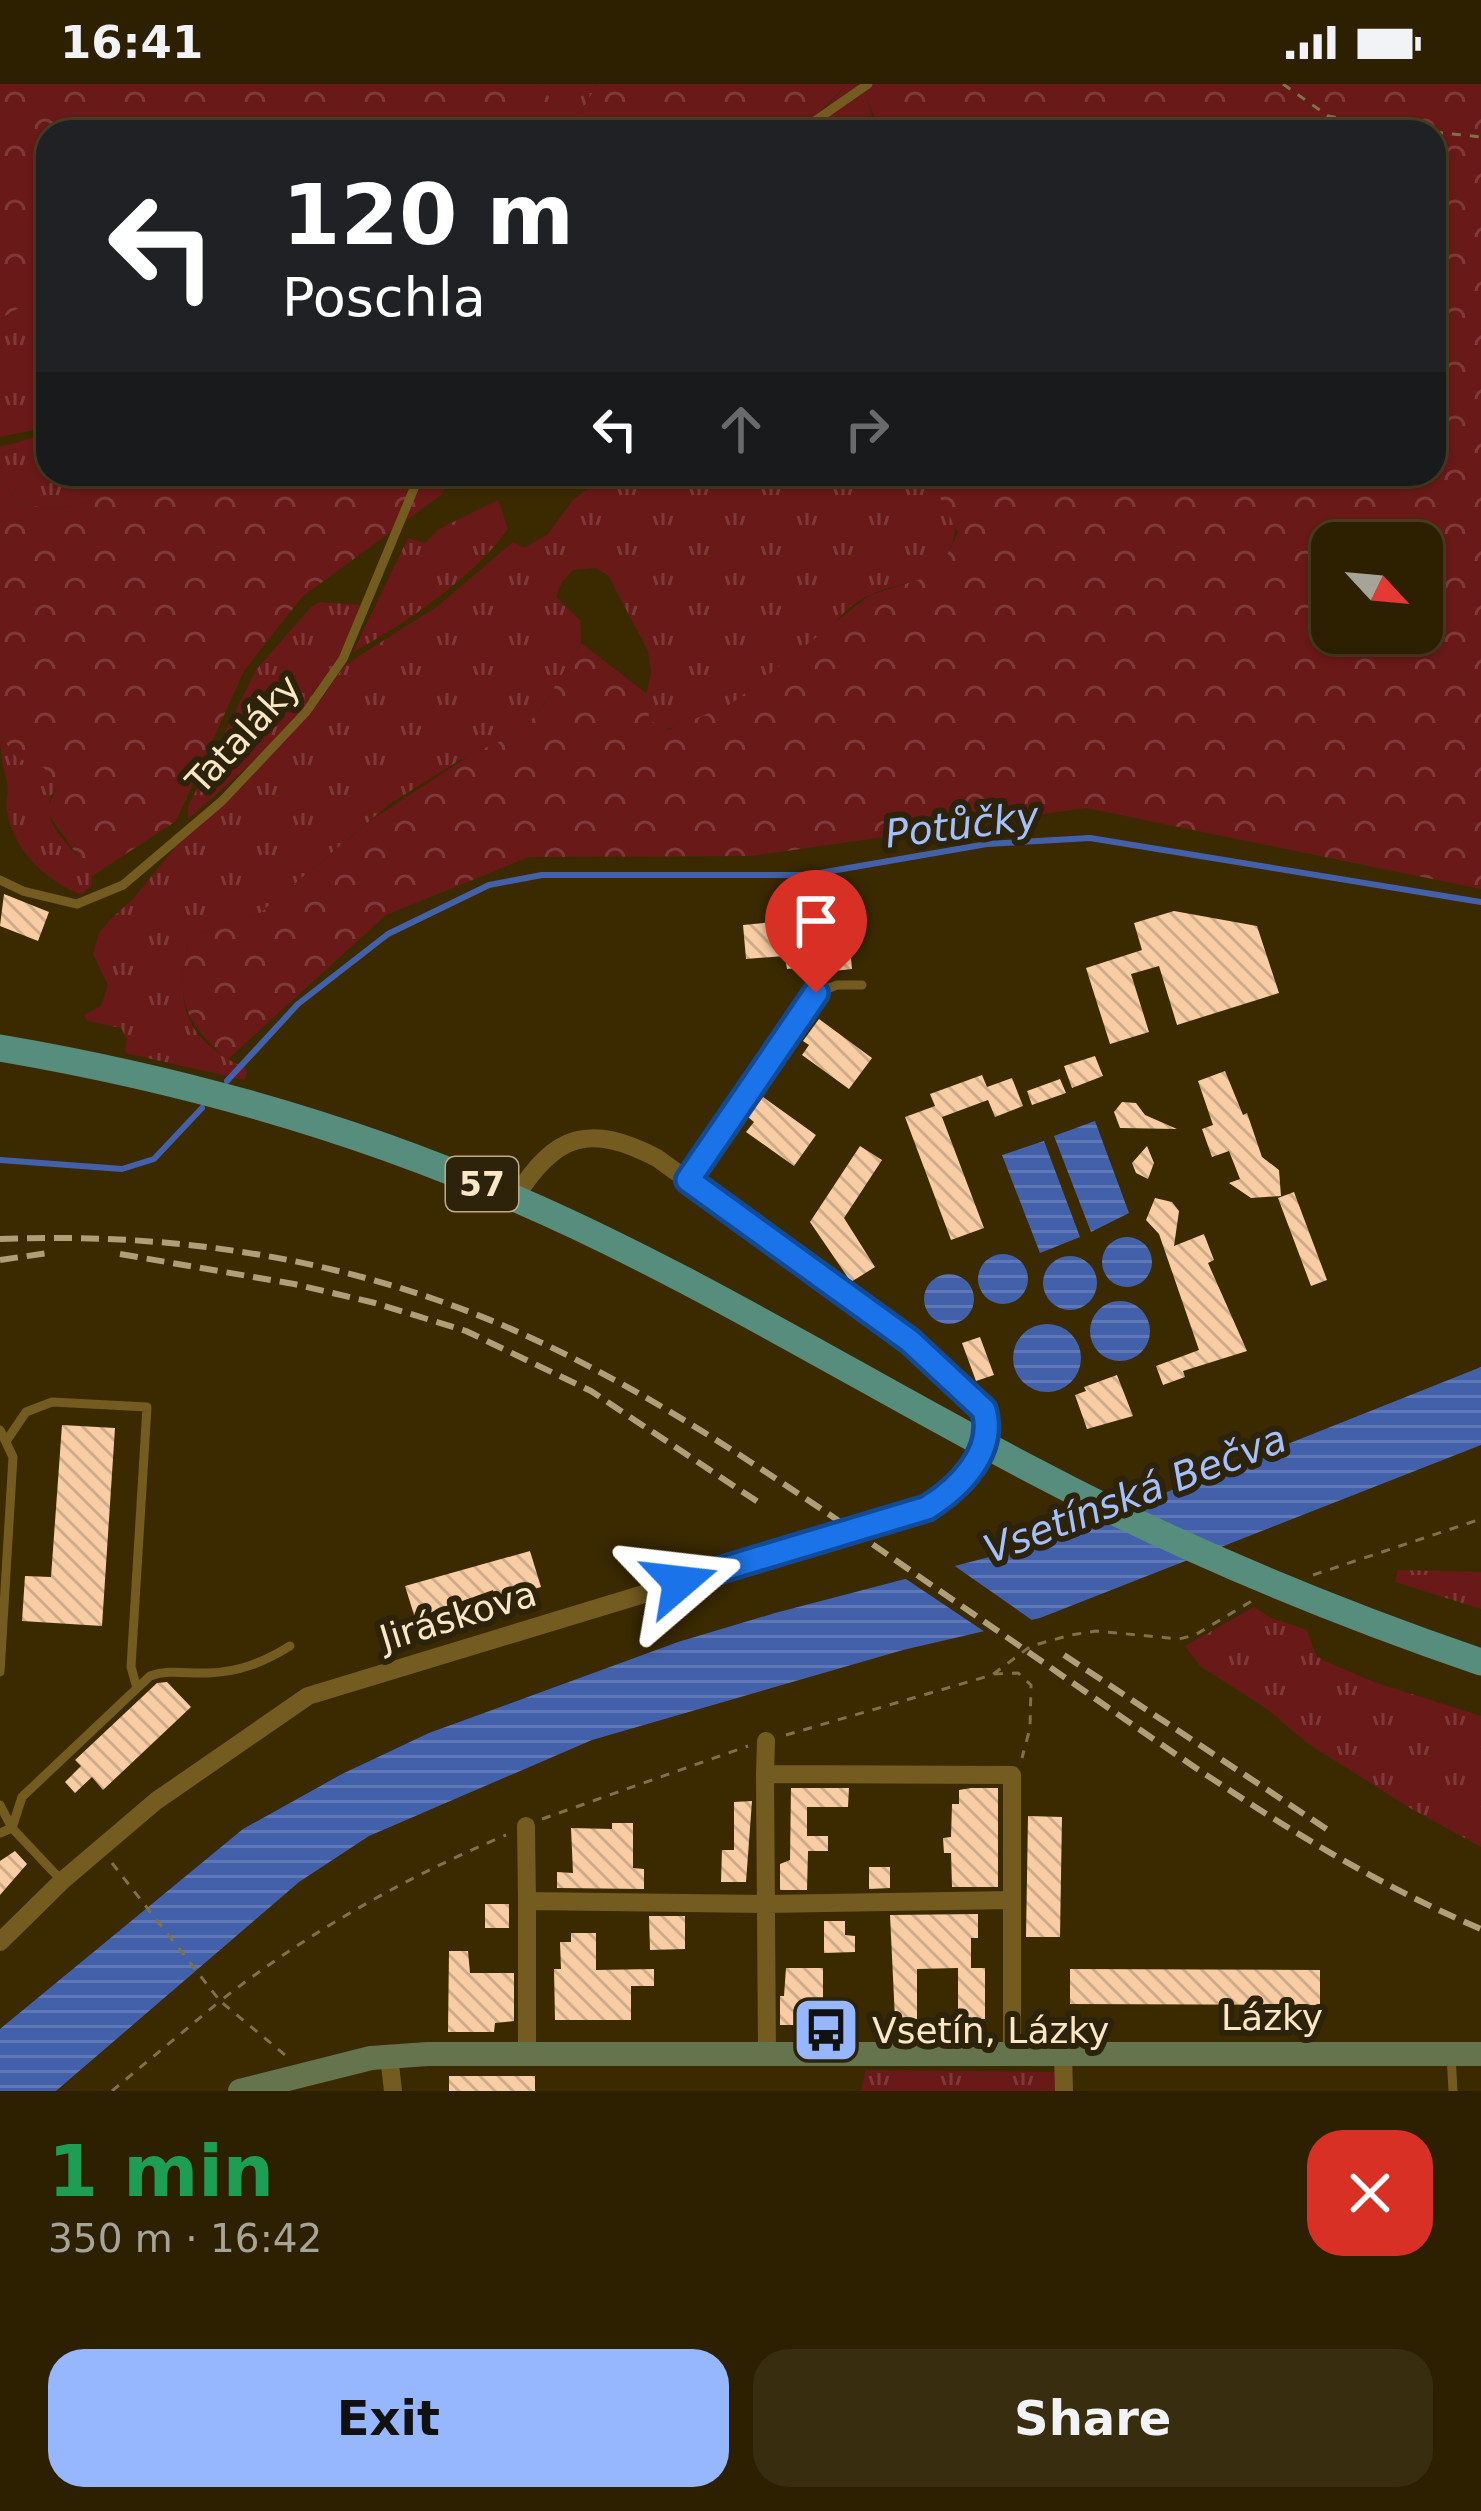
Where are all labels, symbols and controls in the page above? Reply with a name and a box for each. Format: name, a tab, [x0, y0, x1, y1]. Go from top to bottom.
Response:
text: 16:41	[60, 16, 203, 69]
text: 120 m	[282, 166, 574, 264]
icon: left	[84, 168, 240, 324]
text: Poschla	[282, 266, 486, 329]
icon: left	[582, 396, 648, 462]
icon: ahead	[708, 396, 774, 462]
icon: right	[834, 396, 900, 462]
north arrow	[1311, 522, 1443, 654]
map controls	[1311, 522, 1443, 654]
street label: Tataláky	[177, 666, 308, 803]
water label: Potůčky	[883, 793, 1042, 857]
pin	[765, 870, 867, 993]
icon: arrive	[783, 888, 849, 954]
road number: 57	[446, 1157, 518, 1211]
water label: Vsetínská Bečva	[977, 1416, 1293, 1572]
position arrow	[617, 1519, 743, 1645]
street label: Jiráskova	[373, 1573, 541, 1660]
bus stop icon: Vsetín, Lázky	[791, 1995, 861, 2065]
street label: Lázky	[1221, 1997, 1323, 2038]
place label: Vsetín, Lázky	[872, 2010, 1109, 2051]
text: 1 min	[48, 2129, 274, 2213]
button: close	[1307, 2130, 1433, 2256]
text: 350 m · 16:42	[48, 2216, 322, 2261]
button: Exit	[48, 2349, 729, 2487]
button: Share	[753, 2349, 1433, 2487]

